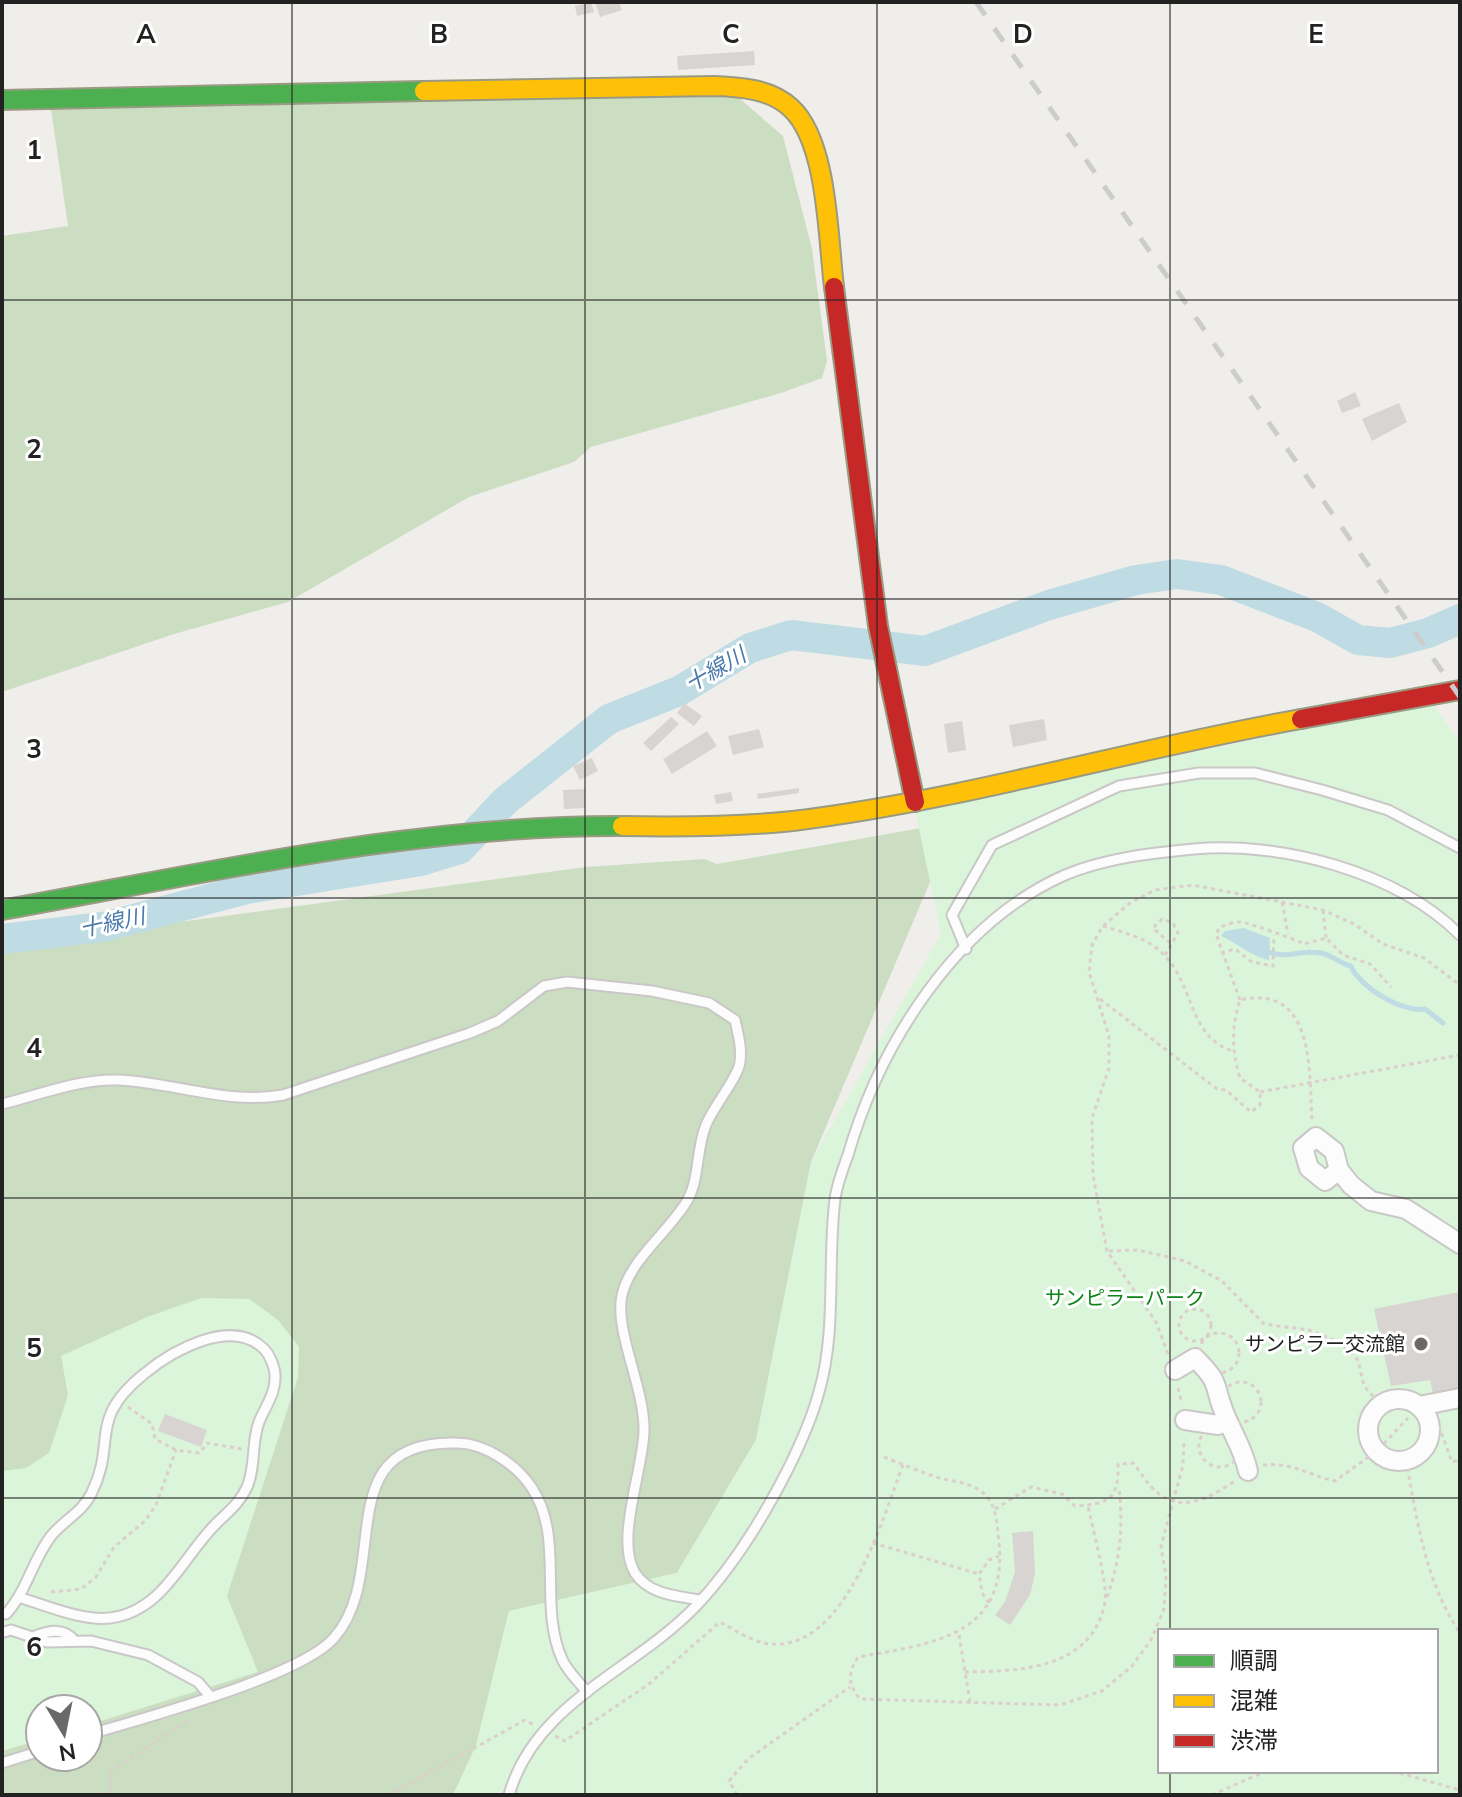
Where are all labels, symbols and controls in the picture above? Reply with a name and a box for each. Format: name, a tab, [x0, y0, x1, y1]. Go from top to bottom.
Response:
text: A	[136, 17, 156, 50]
text: B	[430, 17, 448, 50]
text: C	[722, 17, 740, 50]
text: D	[1013, 17, 1033, 50]
text: E	[1308, 17, 1324, 50]
text: 1	[26, 133, 42, 166]
text: 2	[26, 432, 42, 465]
water label: 十線川	[679, 639, 752, 698]
text: 3	[26, 732, 42, 765]
water label: 十線川	[77, 901, 149, 943]
text: 4	[26, 1031, 42, 1064]
park label: サンピラーパーク	[1045, 1285, 1205, 1310]
text: 5	[26, 1331, 42, 1364]
place label: サンピラー交流館	[1245, 1331, 1405, 1356]
marker: サンピラー交流館	[1412, 1335, 1430, 1353]
legend	[1158, 1629, 1438, 1773]
text: 6	[26, 1630, 42, 1663]
text: 順調	[1230, 1645, 1278, 1675]
text: 混雑	[1230, 1685, 1278, 1715]
north arrow	[24, 1693, 104, 1773]
text: 渋滞	[1230, 1725, 1278, 1755]
text: N	[57, 1737, 78, 1768]

